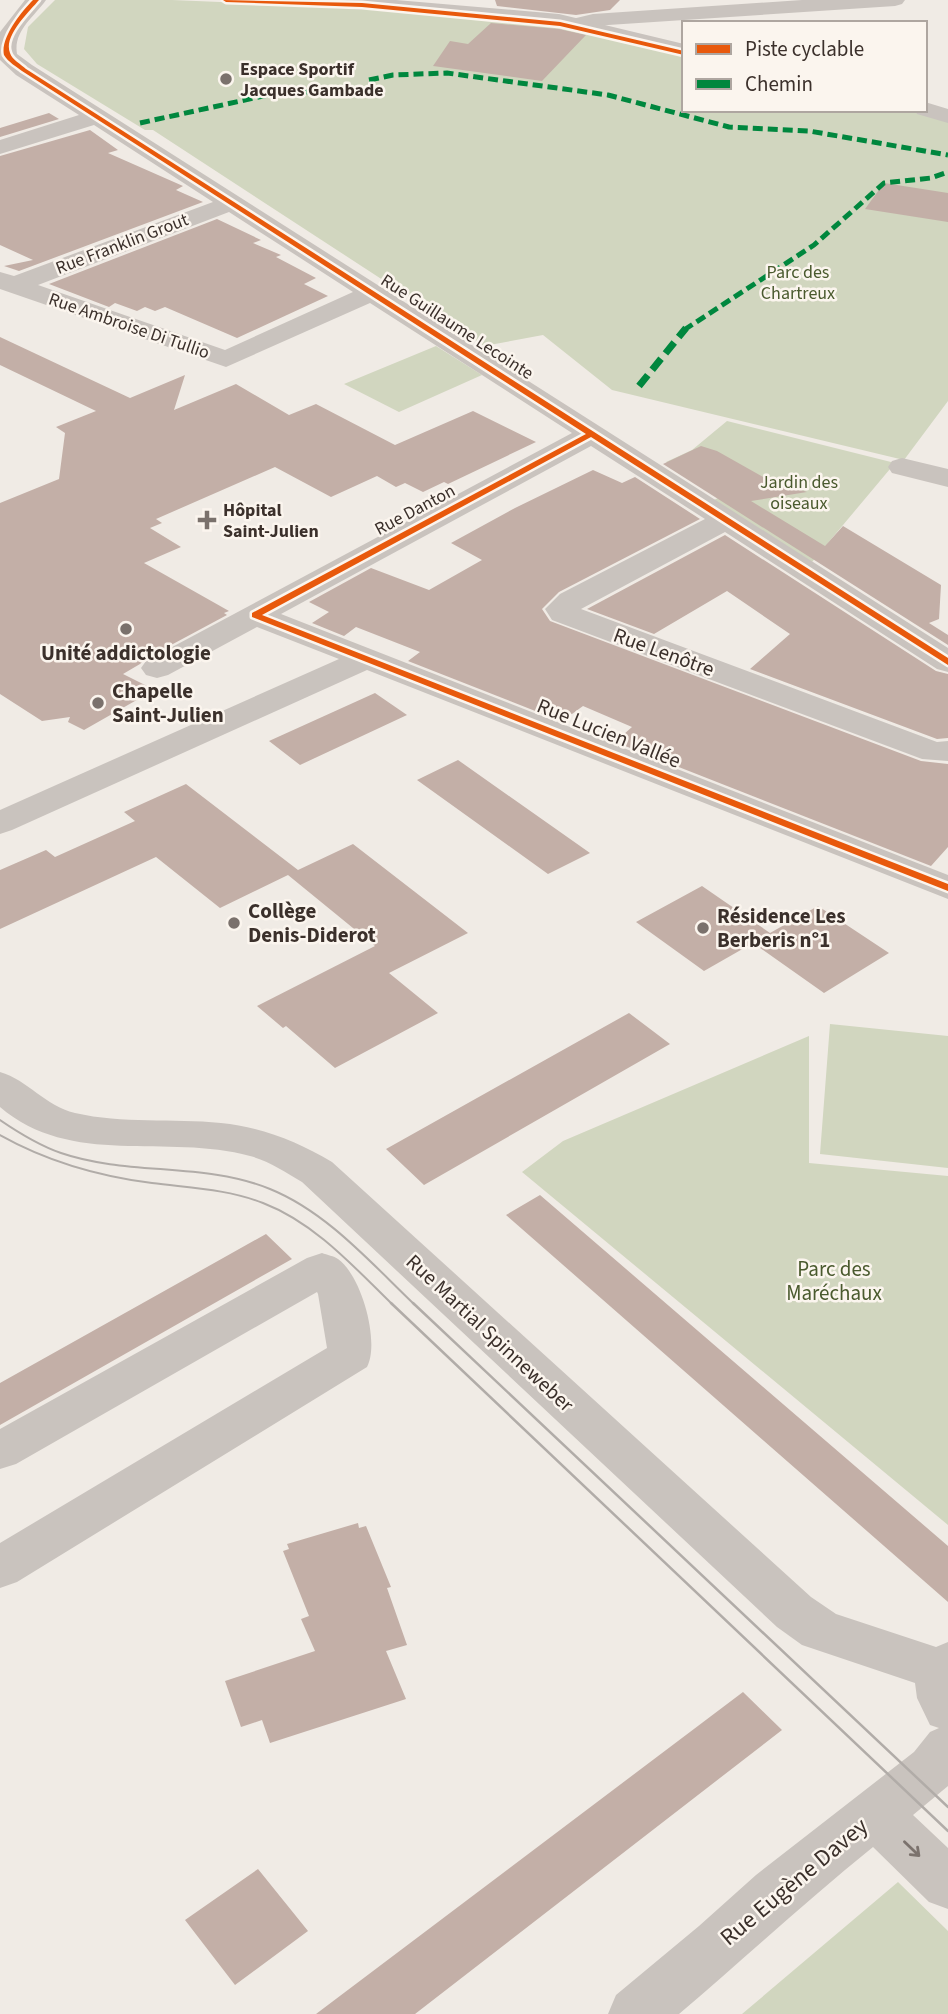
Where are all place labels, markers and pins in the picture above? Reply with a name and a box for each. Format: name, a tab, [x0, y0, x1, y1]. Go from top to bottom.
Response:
place label: Espace Sportif Jacques Gambade	[240, 57, 384, 103]
marker: Espace Sportif Jacques Gambade	[218, 71, 234, 87]
place label: Hôpital Saint-Julien	[223, 498, 319, 544]
marker: Hôpital Saint-Julien	[197, 510, 217, 530]
marker: Unité addictologie	[118, 621, 134, 637]
place label: Unité addictologie	[41, 638, 211, 668]
place label: Chapelle Saint-Julien	[112, 676, 224, 730]
marker: Chapelle Saint-Julien	[90, 695, 106, 711]
place label: Collège Denis-Diderot	[248, 896, 376, 950]
place label: Résidence Les Berberis n°1	[717, 901, 846, 955]
marker: Collège Denis-Diderot	[226, 915, 242, 931]
marker: Résidence Les Berberis n°1	[695, 920, 711, 936]

